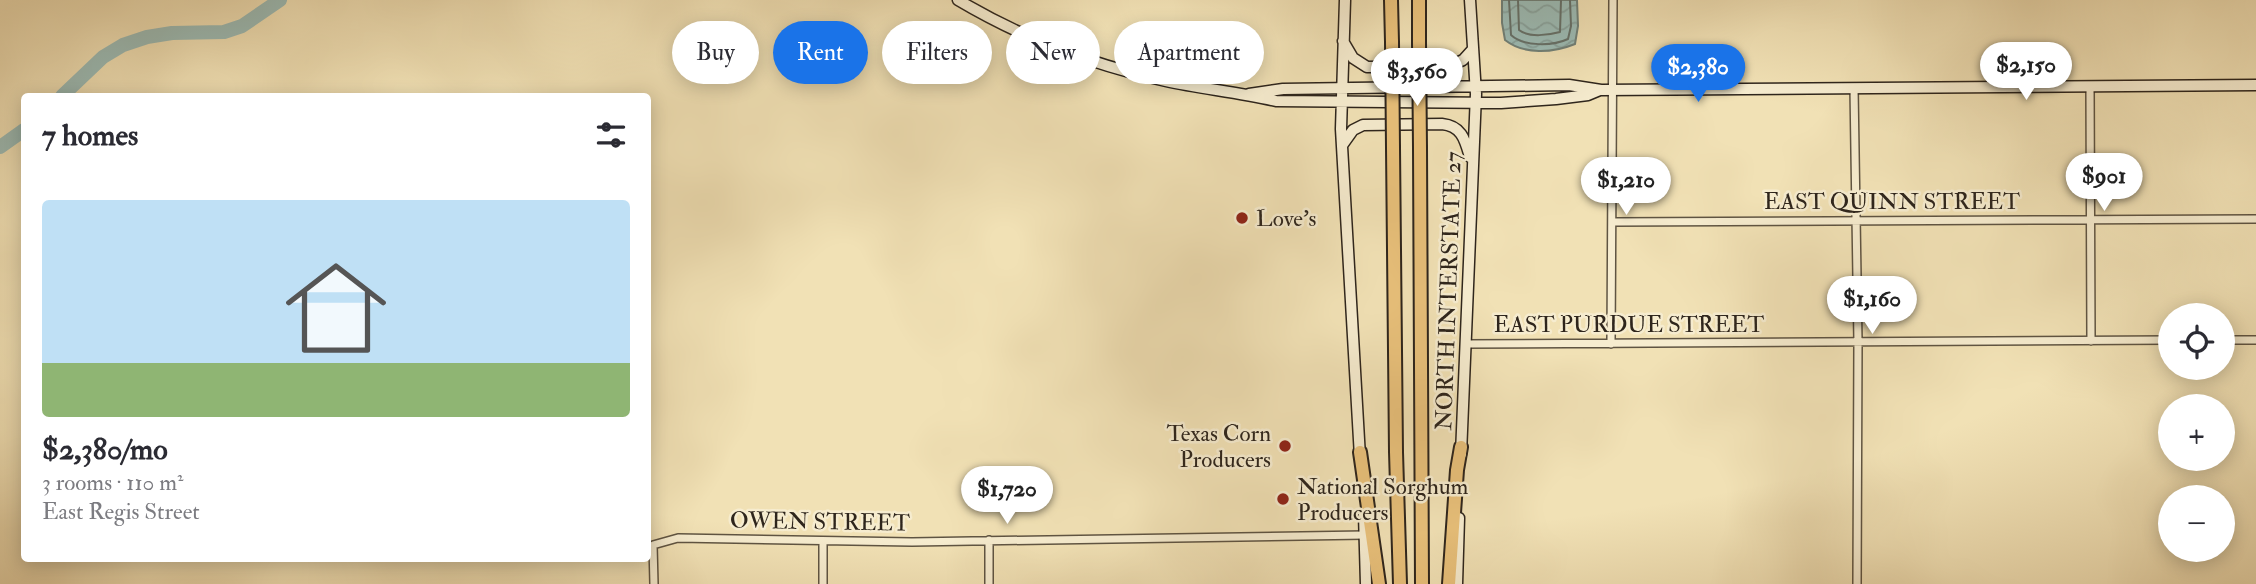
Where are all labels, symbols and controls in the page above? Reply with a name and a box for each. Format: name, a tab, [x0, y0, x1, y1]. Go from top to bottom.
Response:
chip: Buy	[672, 21, 759, 84]
chip: Rent	[773, 21, 868, 84]
chip: Filters	[882, 21, 992, 84]
chip: New	[1006, 21, 1100, 84]
chip: Apartment	[1114, 21, 1264, 84]
pin: $2,150	[1969, 42, 2083, 102]
pin: $2,380	[1641, 44, 1755, 104]
pin: $3,560	[1360, 48, 1474, 108]
text: $2,150	[1996, 50, 2056, 79]
text: $2,380	[1667, 52, 1729, 81]
text: $3,560	[1387, 56, 1447, 85]
icon: filters	[592, 116, 630, 154]
text: 7 homes	[42, 117, 138, 154]
street label: NORTH INTERSTATE 27	[1429, 151, 1468, 431]
pin: $901	[2063, 154, 2145, 213]
pin: $1,210	[1569, 158, 1683, 217]
text: $901	[2082, 161, 2126, 190]
text: $1,210	[1597, 165, 1655, 194]
street label: EAST QUINN STREET	[1764, 187, 2020, 216]
place label: Love's	[1256, 204, 1316, 233]
marker: Love's	[1234, 210, 1250, 226]
icon: home	[273, 245, 399, 371]
pin: $1,160	[1815, 276, 1929, 336]
text: $1,160	[1843, 284, 1901, 313]
map controls	[2158, 303, 2235, 562]
button: locate	[2158, 303, 2235, 380]
street label: EAST PURDUE STREET	[1494, 310, 1764, 339]
button: +	[2158, 394, 2235, 471]
place label: Texas Corn Producers	[1166, 419, 1271, 474]
text: $2,380/mo	[42, 431, 168, 468]
marker: Texas Corn Producers	[1277, 438, 1293, 454]
pin: $1,720	[950, 466, 1064, 526]
text: 3 rooms · 110 m²	[42, 468, 183, 497]
place label: National Sorghum Producers	[1297, 472, 1469, 527]
text: $1,720	[977, 474, 1037, 503]
button: −	[2158, 485, 2235, 562]
marker: National Sorghum Producers	[1275, 491, 1291, 507]
text: East Regis Street	[42, 497, 200, 526]
street label: OWEN STREET	[730, 505, 910, 538]

